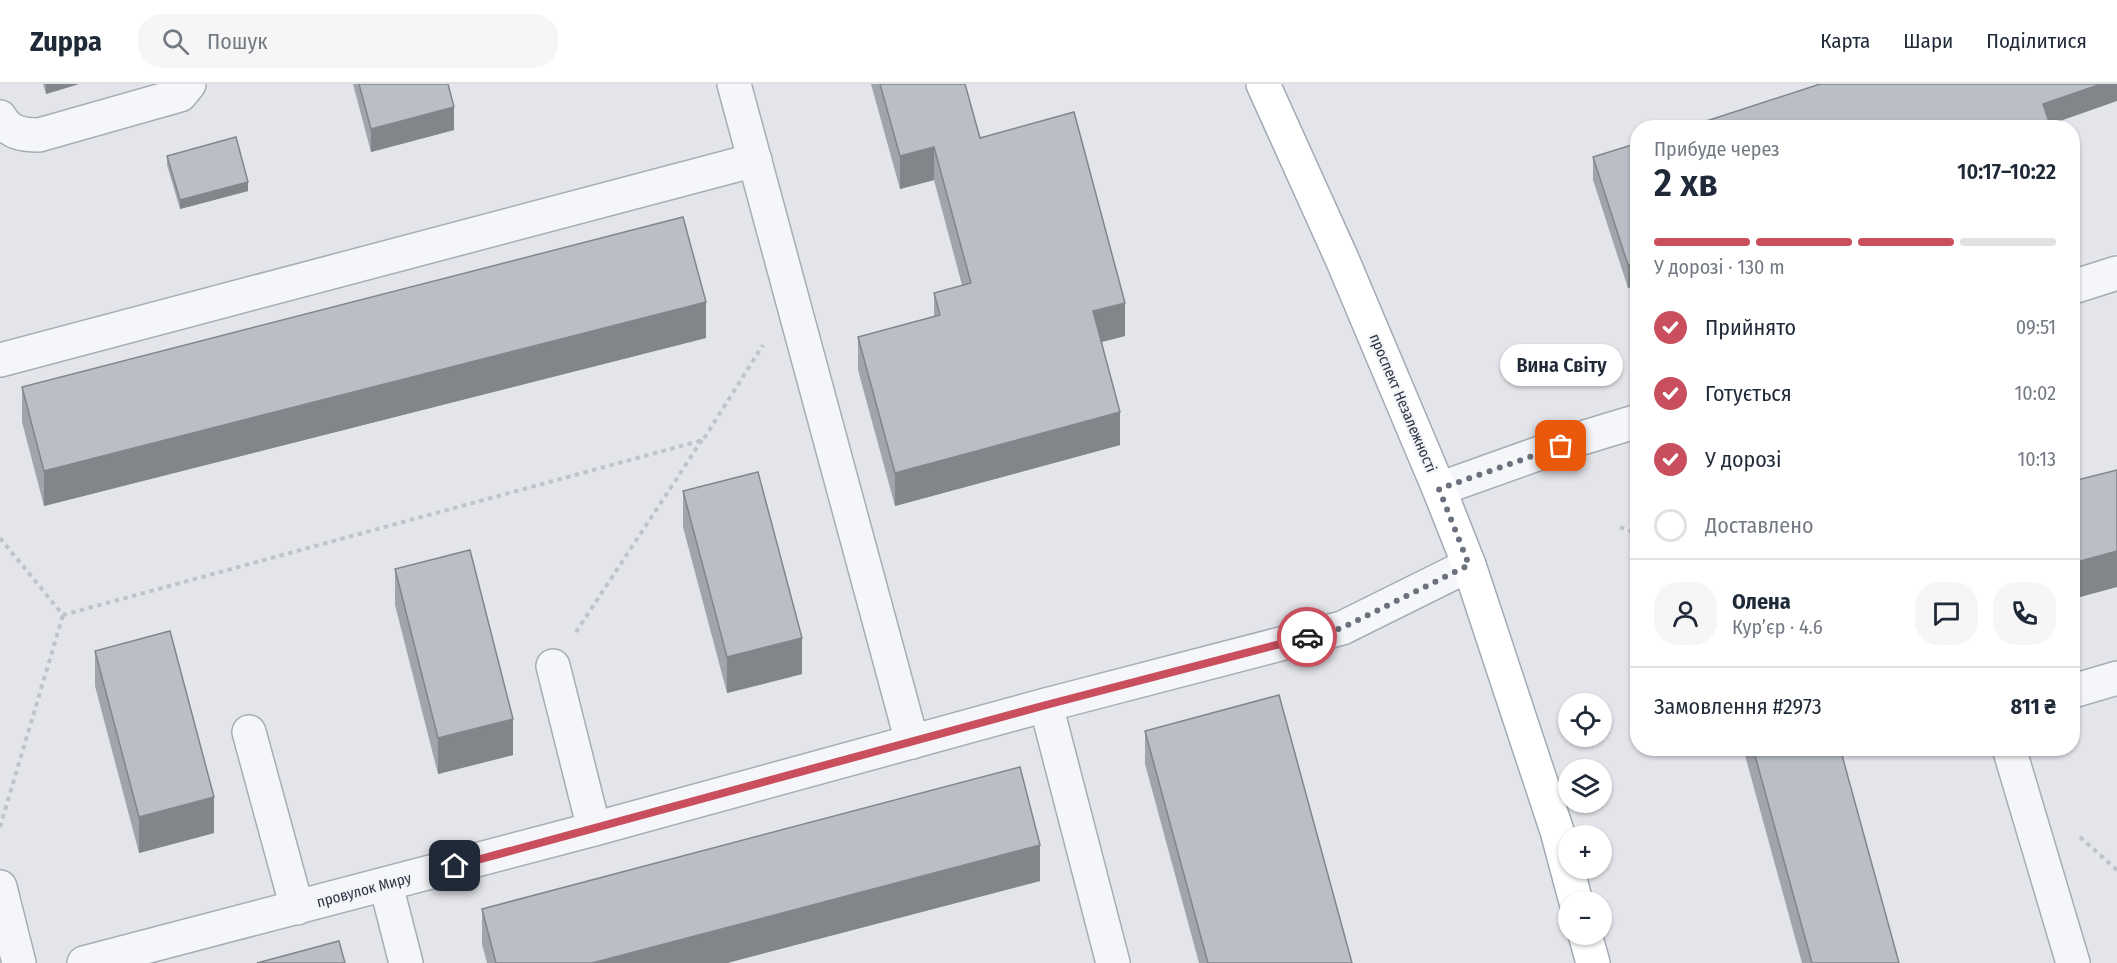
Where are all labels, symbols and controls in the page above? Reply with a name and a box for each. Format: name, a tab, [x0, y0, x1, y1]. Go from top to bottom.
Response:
search box	[138, 14, 558, 68]
text: Zuppa	[30, 25, 102, 58]
icon: search	[159, 25, 192, 58]
text: Пошук	[207, 28, 268, 55]
text: Карта	[1820, 28, 1870, 54]
text: Шари	[1903, 28, 1953, 54]
text: Поділитися	[1986, 28, 2087, 54]
text: Прибуде через	[1654, 137, 1780, 161]
text: 10:17–10:22	[1957, 158, 2056, 185]
text: 2 хв	[1654, 160, 1718, 206]
text: У дорозі · 130 m	[1654, 255, 1785, 279]
icon: check	[1654, 311, 1687, 344]
text: Прийнято	[1705, 314, 1796, 341]
text: 09:51	[2016, 315, 2056, 339]
street label: проспект Незалежності	[1366, 331, 1440, 475]
callout: Вина Світу	[1500, 344, 1622, 386]
text: Вина Світу	[1516, 353, 1607, 377]
icon: check	[1654, 377, 1687, 410]
text: Готується	[1705, 380, 1792, 407]
text: 10:02	[2015, 381, 2056, 405]
pin	[1535, 420, 1586, 471]
icon: bag	[1544, 429, 1577, 462]
icon: check	[1654, 443, 1687, 476]
text: У дорозі	[1705, 446, 1782, 473]
text: 10:13	[2018, 447, 2056, 471]
text: Доставлено	[1705, 512, 1814, 539]
button: person	[1654, 582, 1717, 645]
button: chat	[1915, 582, 1978, 645]
button: phone	[1993, 582, 2056, 645]
text: Олена	[1732, 588, 1791, 615]
courier	[1277, 607, 1337, 667]
text: Кур’єр · 4.6	[1732, 615, 1823, 639]
icon: car	[1291, 621, 1324, 654]
map controls	[1558, 693, 1612, 945]
button: locate	[1558, 693, 1612, 747]
text: Замовлення #2973	[1654, 693, 1822, 720]
text: 811 ₴	[2010, 693, 2056, 720]
button: layers	[1558, 759, 1612, 813]
button: +	[1558, 825, 1612, 879]
pin	[429, 840, 480, 891]
icon: home	[438, 849, 471, 882]
street label: провулок Миру	[315, 869, 414, 911]
button: −	[1558, 891, 1612, 945]

